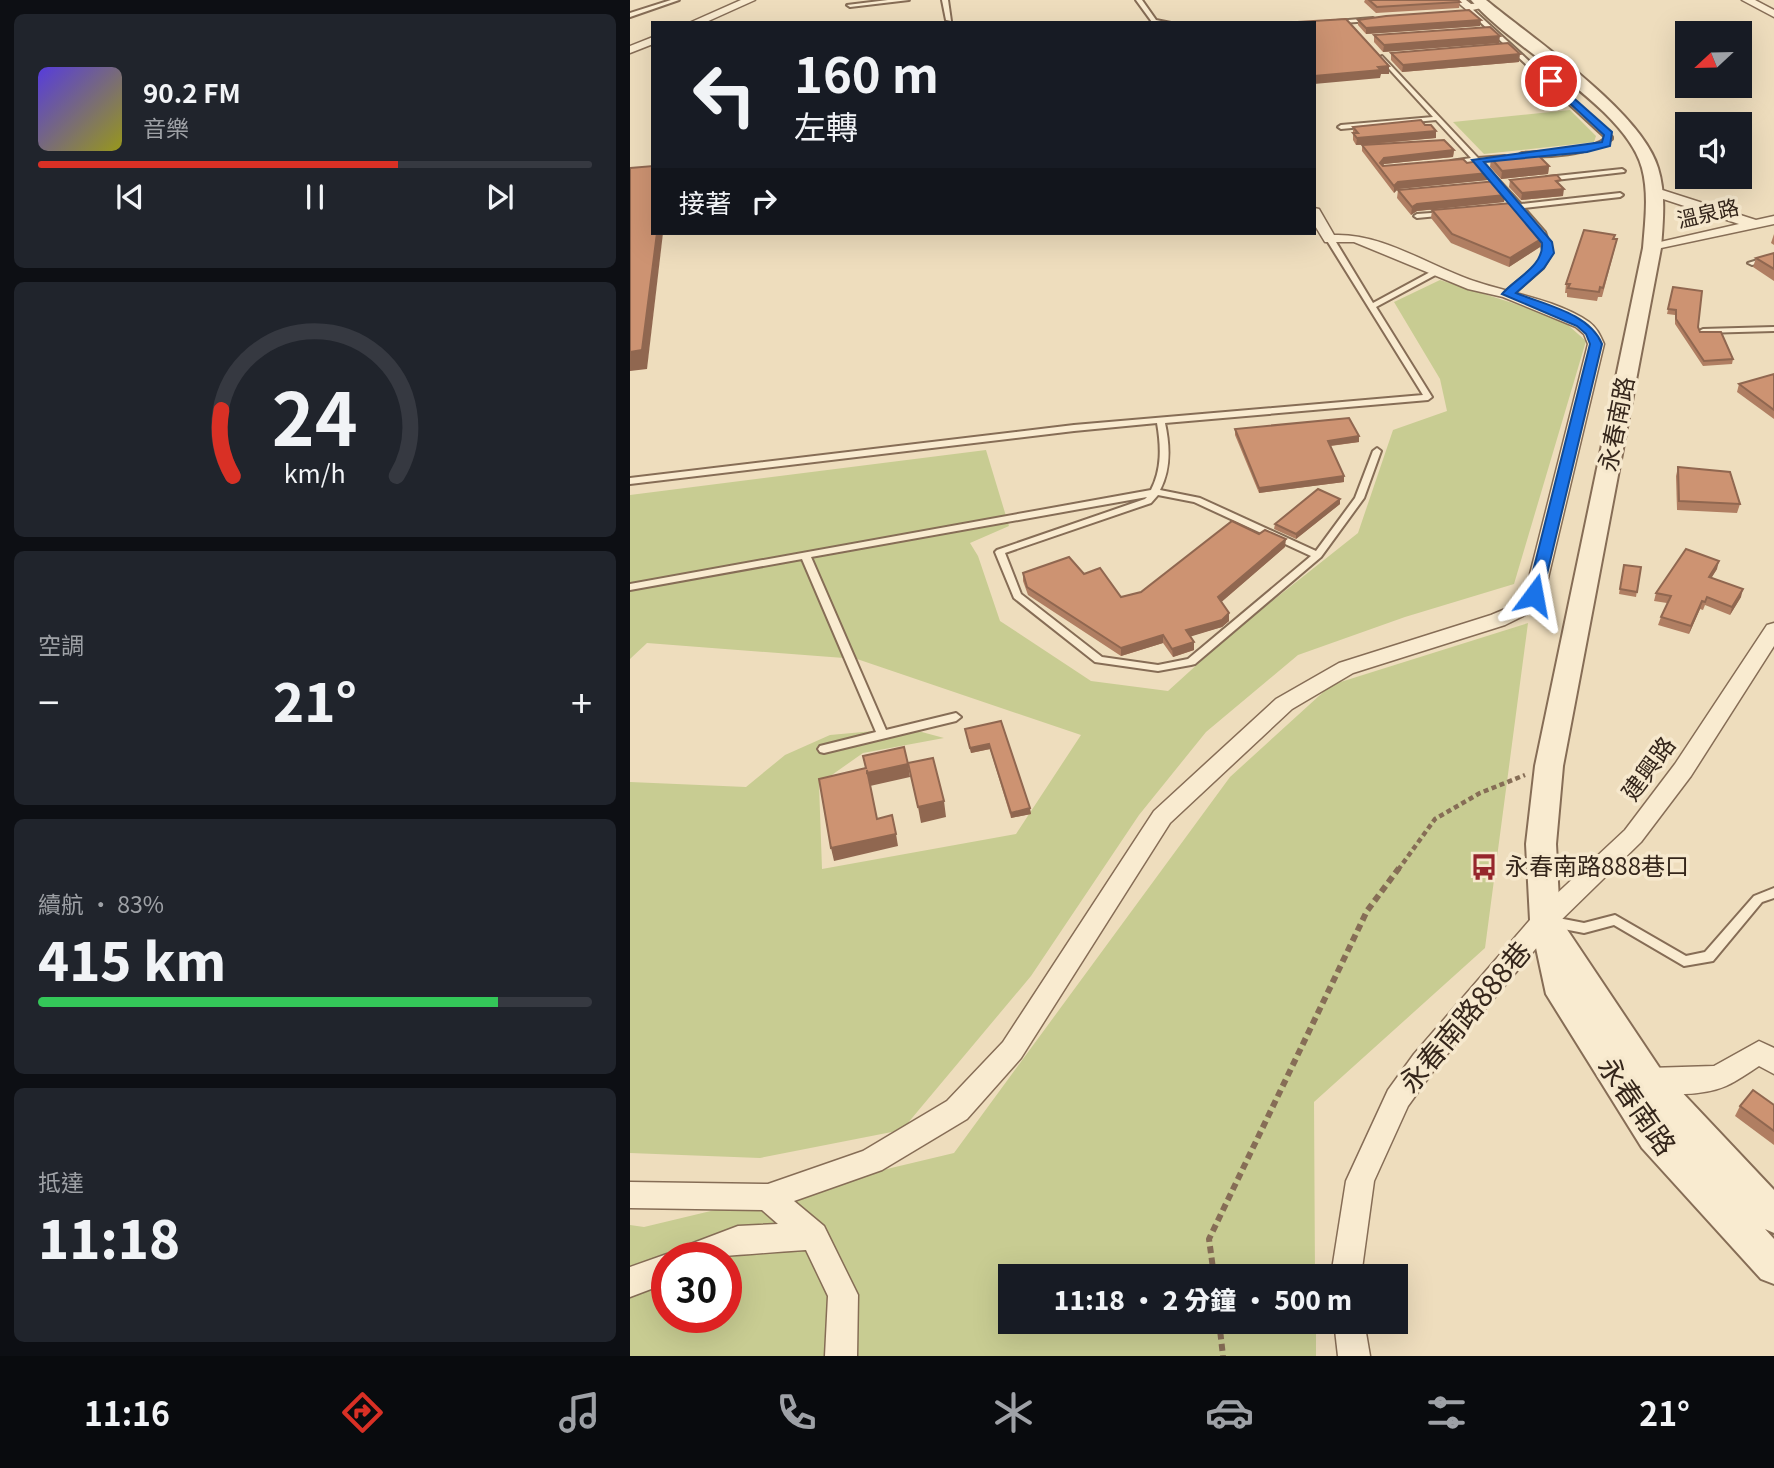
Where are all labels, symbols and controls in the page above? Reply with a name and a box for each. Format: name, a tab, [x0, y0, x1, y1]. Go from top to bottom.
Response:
north arrow	[1675, 21, 1752, 98]
map controls	[1675, 21, 1752, 189]
text: 160 m	[794, 36, 939, 107]
icon: left	[679, 49, 770, 140]
pin	[1521, 51, 1581, 111]
icon: arrive	[1532, 62, 1570, 100]
text: 90.2 FM	[143, 73, 241, 110]
text: 左轉	[794, 102, 858, 148]
text: 音樂	[143, 110, 189, 144]
button: sound	[1675, 112, 1752, 189]
icon: previous	[111, 178, 149, 216]
icon: pause	[296, 178, 334, 216]
icon: next	[481, 178, 519, 216]
icon: right	[745, 182, 783, 220]
text: 接著	[679, 183, 731, 220]
street label: 溫泉路	[1673, 190, 1742, 234]
text: 24	[272, 362, 358, 467]
street label: 永春南路	[1588, 373, 1641, 474]
text: km/h	[284, 453, 346, 489]
position arrow	[1497, 558, 1571, 632]
text: 空調	[38, 627, 84, 661]
text: 21°	[273, 662, 357, 737]
text: −	[38, 673, 59, 728]
text: +	[571, 673, 592, 728]
street label: 建興路	[1612, 728, 1682, 807]
place label: 永春南路888巷口	[1505, 847, 1689, 882]
bus stop icon: 永春南路888巷口	[1469, 852, 1499, 882]
text: 續航 · 83%	[38, 886, 164, 920]
text: 415 km	[38, 921, 226, 996]
street label: 永春南路888巷	[1388, 931, 1539, 1100]
street label: 永春南路	[1590, 1048, 1687, 1162]
text: 抵達	[38, 1164, 84, 1198]
text: 11:18	[38, 1199, 180, 1274]
speed limit sign: 30	[651, 1242, 742, 1333]
text: 11:18 · 2 分鐘 · 500 m	[1054, 1280, 1352, 1317]
icon: directions	[338, 1388, 387, 1437]
icon: music	[555, 1388, 604, 1437]
icon: phone	[772, 1388, 821, 1437]
icon: climate	[989, 1388, 1038, 1437]
icon: car	[1205, 1388, 1254, 1437]
icon: filters	[1422, 1388, 1471, 1437]
text: 11:16	[84, 1389, 170, 1435]
text: 21°	[1639, 1389, 1690, 1435]

